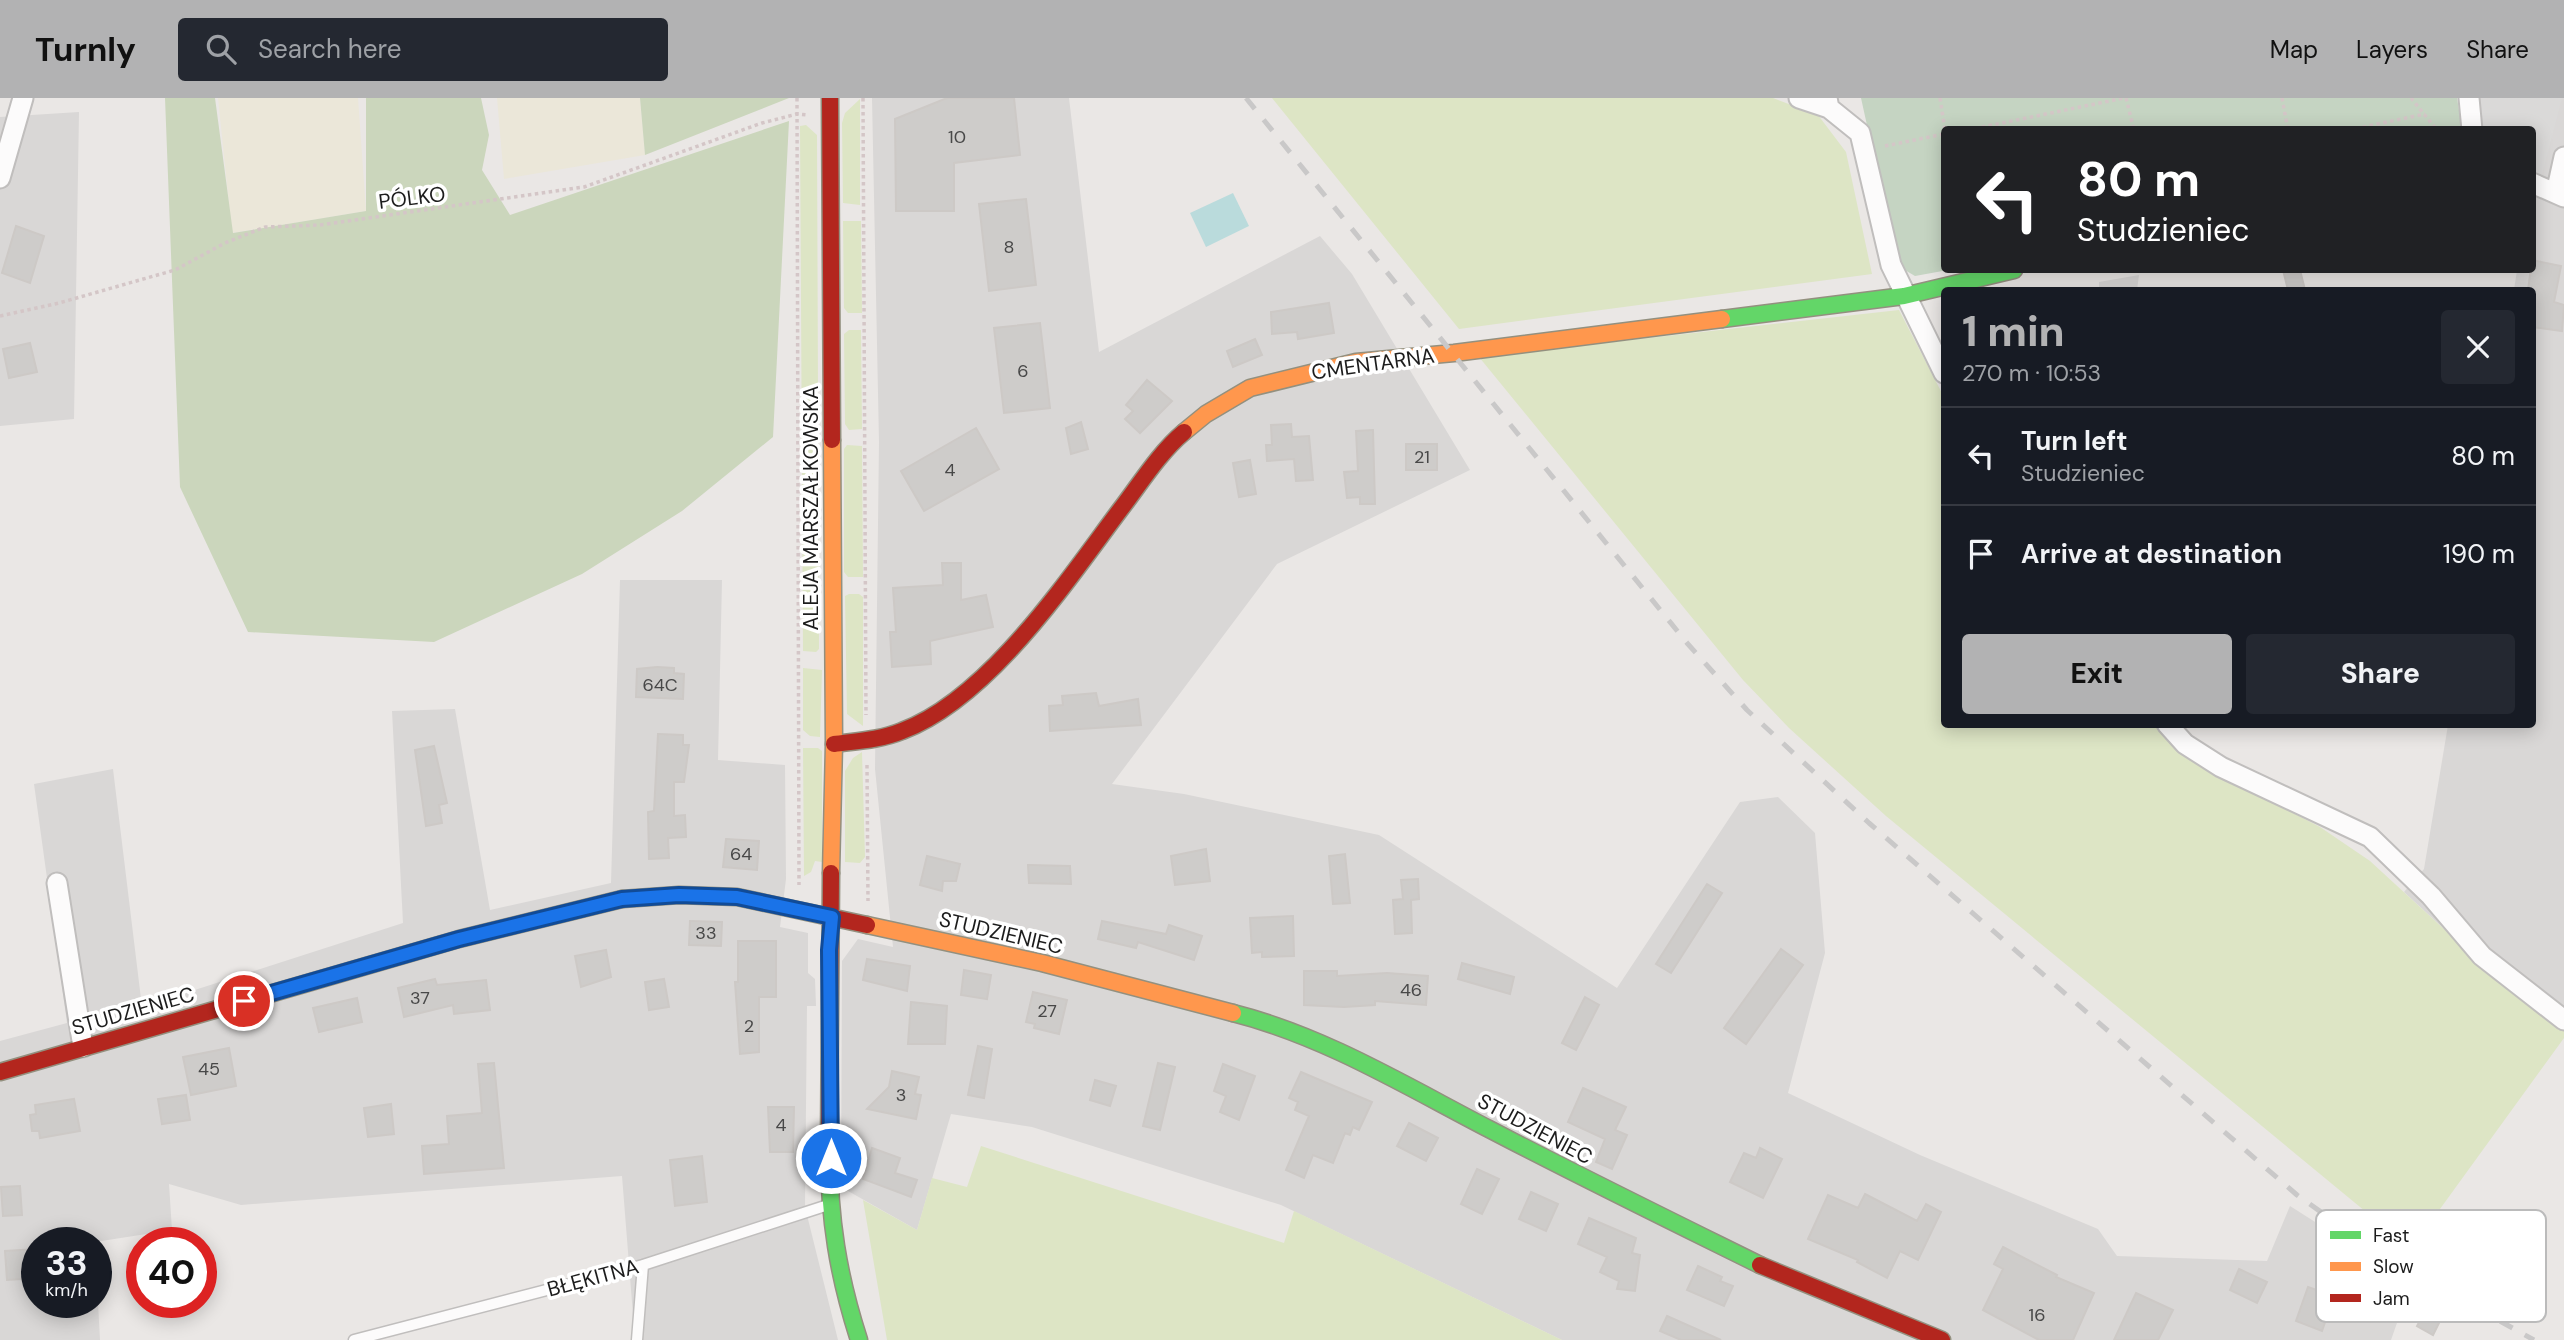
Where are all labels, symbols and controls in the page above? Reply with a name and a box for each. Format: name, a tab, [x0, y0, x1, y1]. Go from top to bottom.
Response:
search box	[178, 18, 668, 81]
text: Turnly	[35, 28, 136, 71]
icon: search	[202, 30, 240, 68]
text: Search here	[258, 32, 401, 66]
text: Map	[2270, 34, 2318, 65]
text: Layers	[2356, 34, 2428, 65]
text: Share	[2466, 34, 2529, 65]
house number: 10	[948, 125, 966, 149]
text: 80 m	[2077, 147, 2200, 211]
icon: left	[1962, 154, 2053, 245]
street label: PÓLKO	[377, 180, 447, 216]
text: Studzieniec	[2077, 209, 2250, 251]
house number: 8	[1004, 235, 1014, 259]
text: 1 min	[1962, 304, 2065, 359]
button: close	[2441, 310, 2515, 384]
street label: CMENTARNA	[1310, 341, 1436, 386]
text: 270 m · 10:53	[1962, 358, 2101, 388]
house number: 6	[1017, 359, 1029, 383]
street label: ALEJA MARSZAŁKOWSKA	[797, 385, 825, 630]
text: Turn left	[2021, 424, 2128, 458]
icon: left	[1962, 437, 2000, 475]
text: 80 m	[2451, 439, 2515, 473]
house number: 21	[1414, 445, 1430, 469]
house number: 4	[945, 458, 956, 482]
text: Studzieniec	[2021, 458, 2145, 488]
icon: arrive	[1962, 535, 2000, 573]
text: Arrive at destination	[2021, 537, 2282, 571]
text: 190 m	[2443, 537, 2515, 571]
button: Exit	[1962, 634, 2232, 714]
button: Share	[2246, 634, 2515, 714]
house number: 64C	[642, 673, 678, 697]
house number: 64	[730, 842, 752, 866]
street label: STUDZIENIEC	[936, 905, 1066, 961]
house number: 33	[695, 921, 717, 945]
pin	[214, 971, 274, 1031]
house number: 46	[1400, 978, 1422, 1002]
street label: STUDZIENIEC	[68, 980, 198, 1042]
icon: arrive	[225, 982, 263, 1020]
house number: 37	[410, 986, 430, 1010]
house number: 27	[1037, 999, 1057, 1023]
house number: 2	[744, 1014, 754, 1038]
house number: 45	[198, 1057, 220, 1081]
house number: 3	[896, 1083, 906, 1107]
street label: STUDZIENIEC	[1473, 1087, 1597, 1171]
house number: 4	[776, 1113, 787, 1137]
position arrow	[794, 1121, 868, 1195]
legend	[2316, 1210, 2546, 1322]
text: Fast	[2373, 1223, 2409, 1248]
speed limit sign: 40	[126, 1227, 217, 1318]
text: 33	[45, 1240, 88, 1286]
street label: BŁĘKITNA	[544, 1252, 642, 1304]
text: Slow	[2373, 1254, 2414, 1279]
text: km/h	[45, 1278, 88, 1302]
text: Jam	[2373, 1286, 2410, 1311]
house number: 16	[2029, 1303, 2045, 1327]

